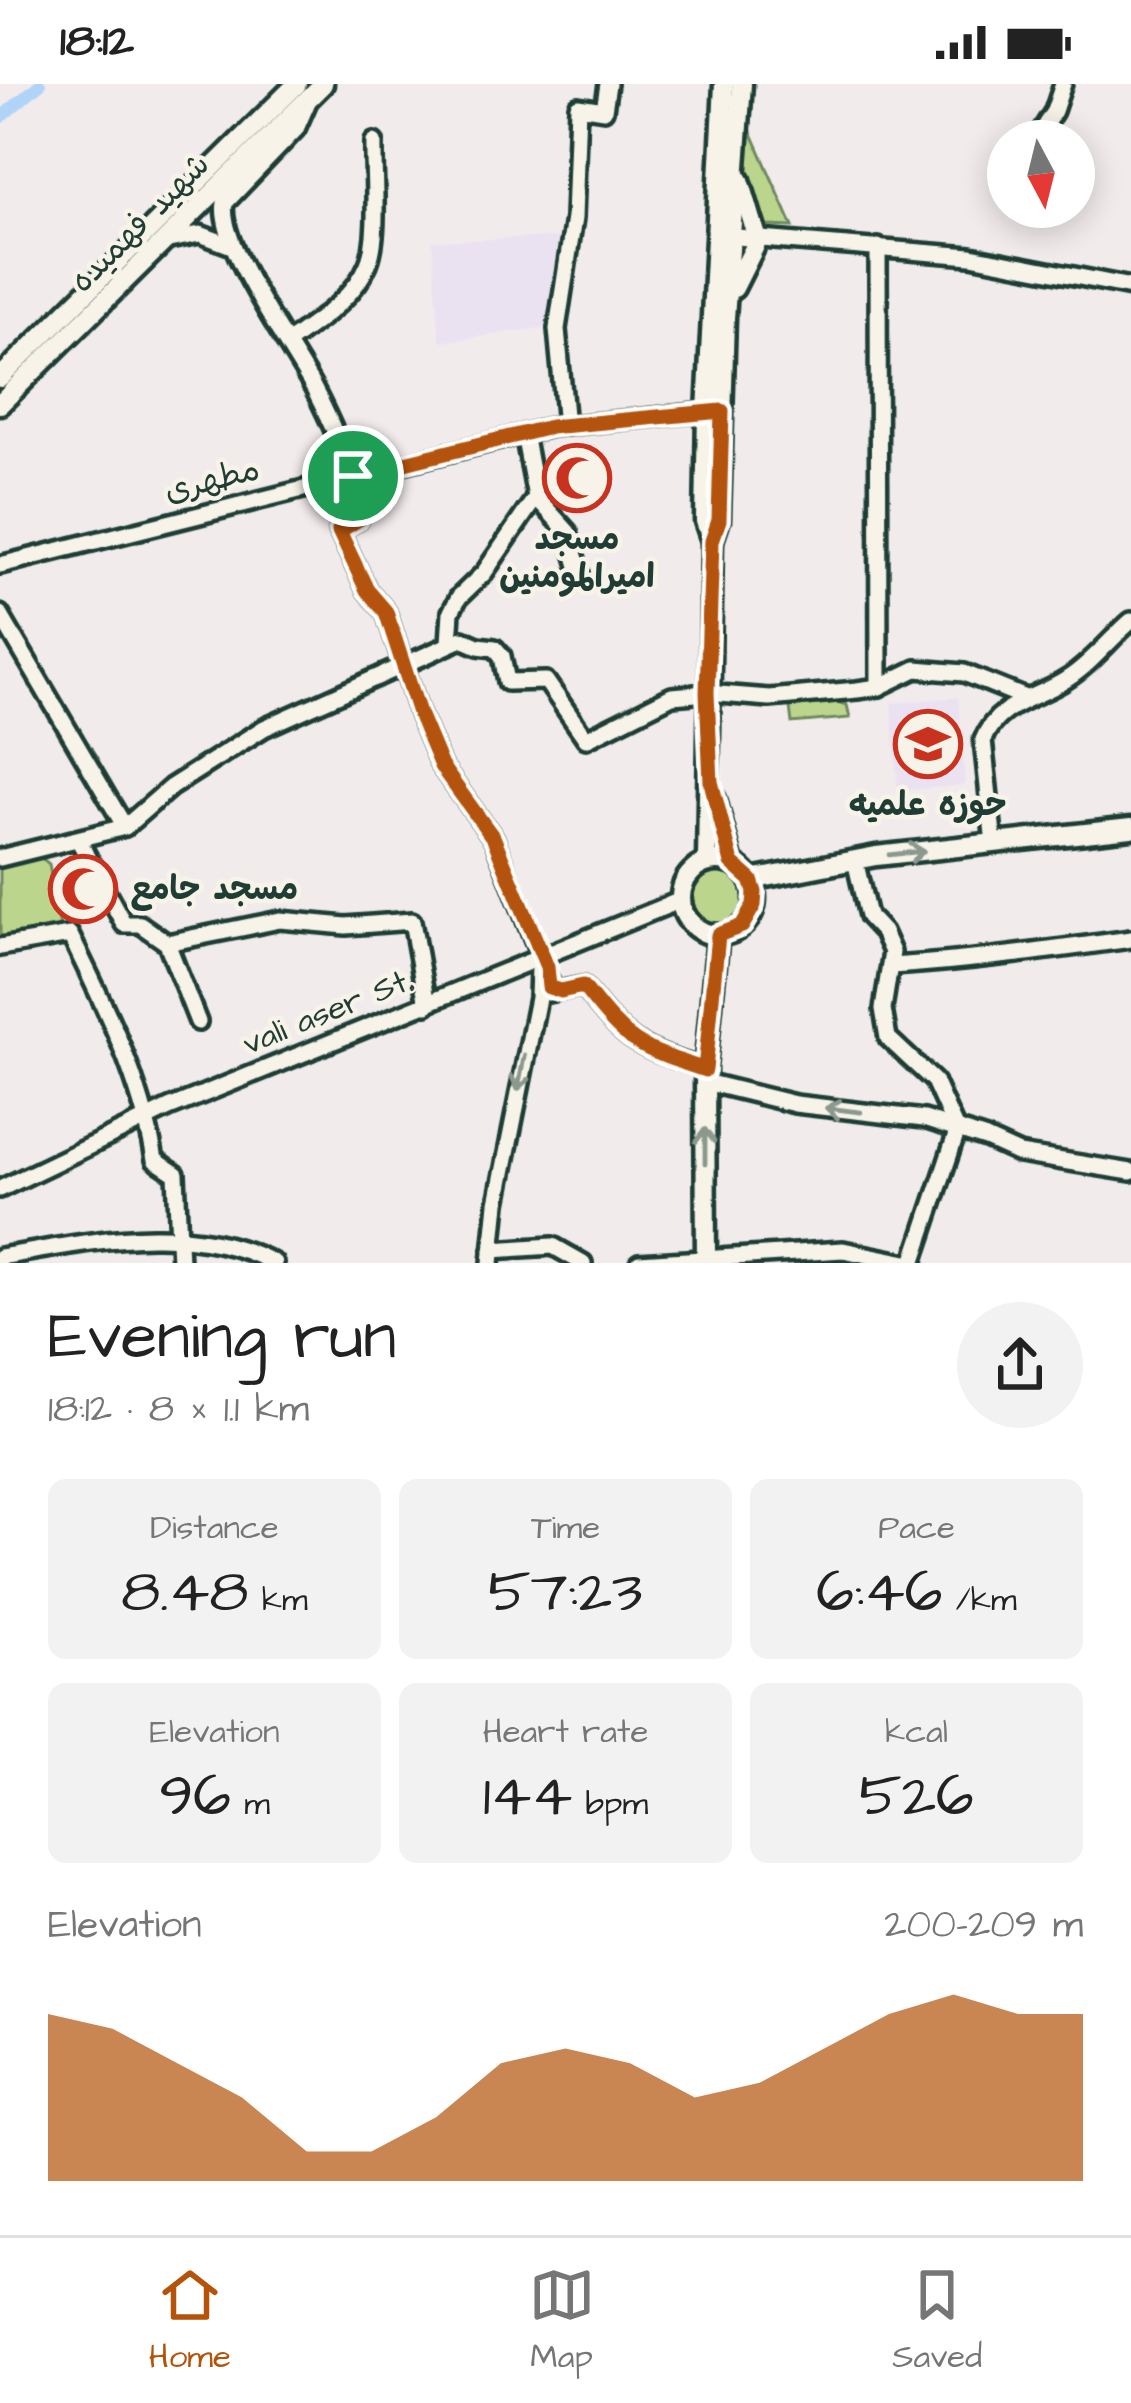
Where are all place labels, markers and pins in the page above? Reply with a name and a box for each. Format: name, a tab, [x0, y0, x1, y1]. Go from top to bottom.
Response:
pin	[302, 425, 404, 527]
mosque icon: مسجد امیرالمومنین	[542, 443, 612, 513]
place label: مسجد امیرالمومنین	[499, 516, 655, 600]
school or university icon: حوزه علمیه	[893, 709, 963, 779]
place label: حوزه علمیه	[849, 782, 1007, 828]
mosque icon: مسجد جامع	[48, 854, 118, 924]
place label: مسجد جامع	[130, 866, 298, 912]

